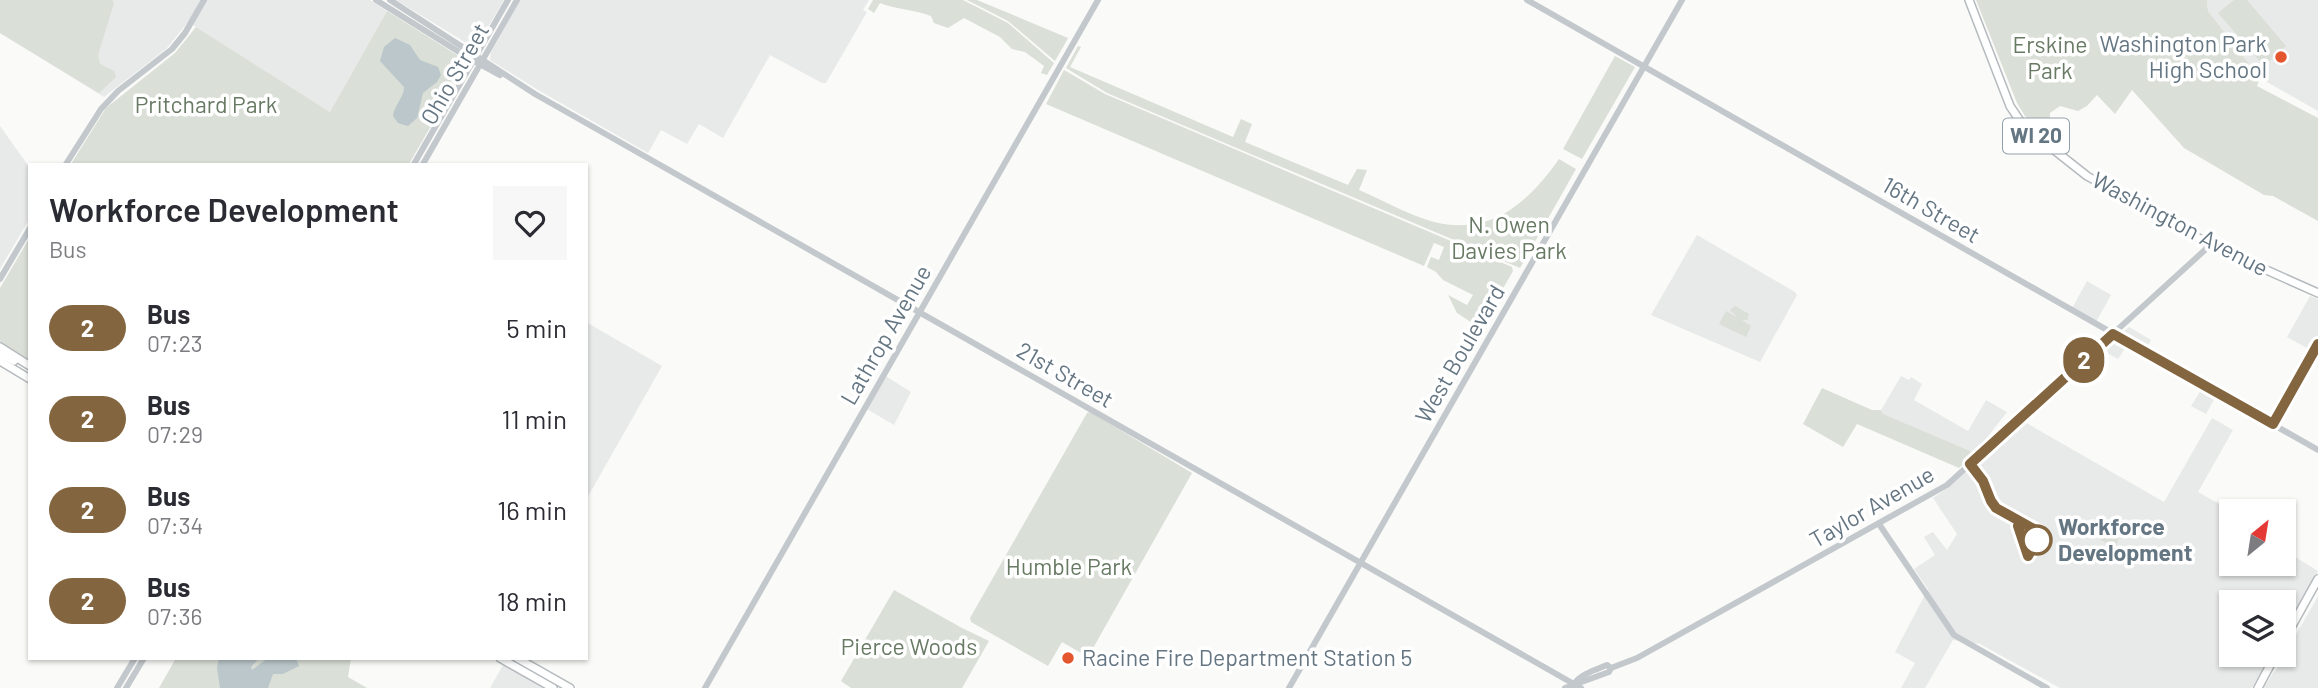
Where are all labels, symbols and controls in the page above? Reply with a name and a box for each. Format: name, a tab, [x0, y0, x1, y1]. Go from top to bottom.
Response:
street label: Ohio Street	[414, 18, 494, 129]
place label: Washington Park High School	[2099, 29, 2267, 83]
park label: Erskine Park	[2012, 30, 2088, 84]
marker: Washington Park High School	[2273, 49, 2289, 65]
park label: Pritchard Park	[135, 90, 277, 118]
road number: WI 20	[2003, 118, 2069, 154]
street label: Washington Avenue	[2088, 165, 2273, 281]
street label: 16th Street	[1878, 170, 1985, 248]
button: heart	[493, 186, 567, 260]
text: Workforce Development	[49, 189, 399, 229]
park label: N. Owen Davies Park	[1451, 210, 1567, 264]
text: Bus	[49, 235, 87, 263]
street label: Lathrop Avenue	[834, 260, 936, 409]
street label: West Boulevard	[1408, 279, 1510, 428]
text: Bus	[147, 298, 190, 329]
text: 5 min	[506, 312, 567, 343]
text: 2	[81, 313, 94, 342]
text: 07:23	[147, 329, 203, 357]
street label: 21st Street	[1012, 335, 1119, 413]
line badge: 2	[2061, 337, 2107, 383]
text: 2	[2077, 345, 2091, 374]
text: Bus	[147, 389, 190, 420]
text: 11 min	[501, 403, 567, 434]
text: 2	[81, 404, 94, 433]
text: 07:29	[147, 420, 203, 448]
street label: Taylor Avenue	[1804, 459, 1939, 553]
text: Bus	[147, 480, 190, 511]
text: 16 min	[497, 494, 567, 525]
text: 2	[81, 495, 94, 524]
north arrow	[2219, 499, 2296, 576]
map controls	[2219, 499, 2296, 667]
text: 07:34	[147, 511, 203, 539]
place label: Workforce Development	[2058, 512, 2192, 566]
marker: Workforce Development	[2022, 525, 2052, 555]
park label: Humble Park	[1006, 552, 1132, 580]
text: Bus	[147, 571, 190, 602]
text: 18 min	[497, 585, 567, 616]
text: 2	[81, 586, 94, 615]
button: layers	[2219, 590, 2296, 667]
text: 07:36	[147, 602, 202, 630]
park label: Pierce Woods	[841, 632, 977, 660]
place label: Racine Fire Department Station 5	[1082, 643, 1412, 671]
marker: Racine Fire Department Station 5	[1060, 650, 1076, 666]

